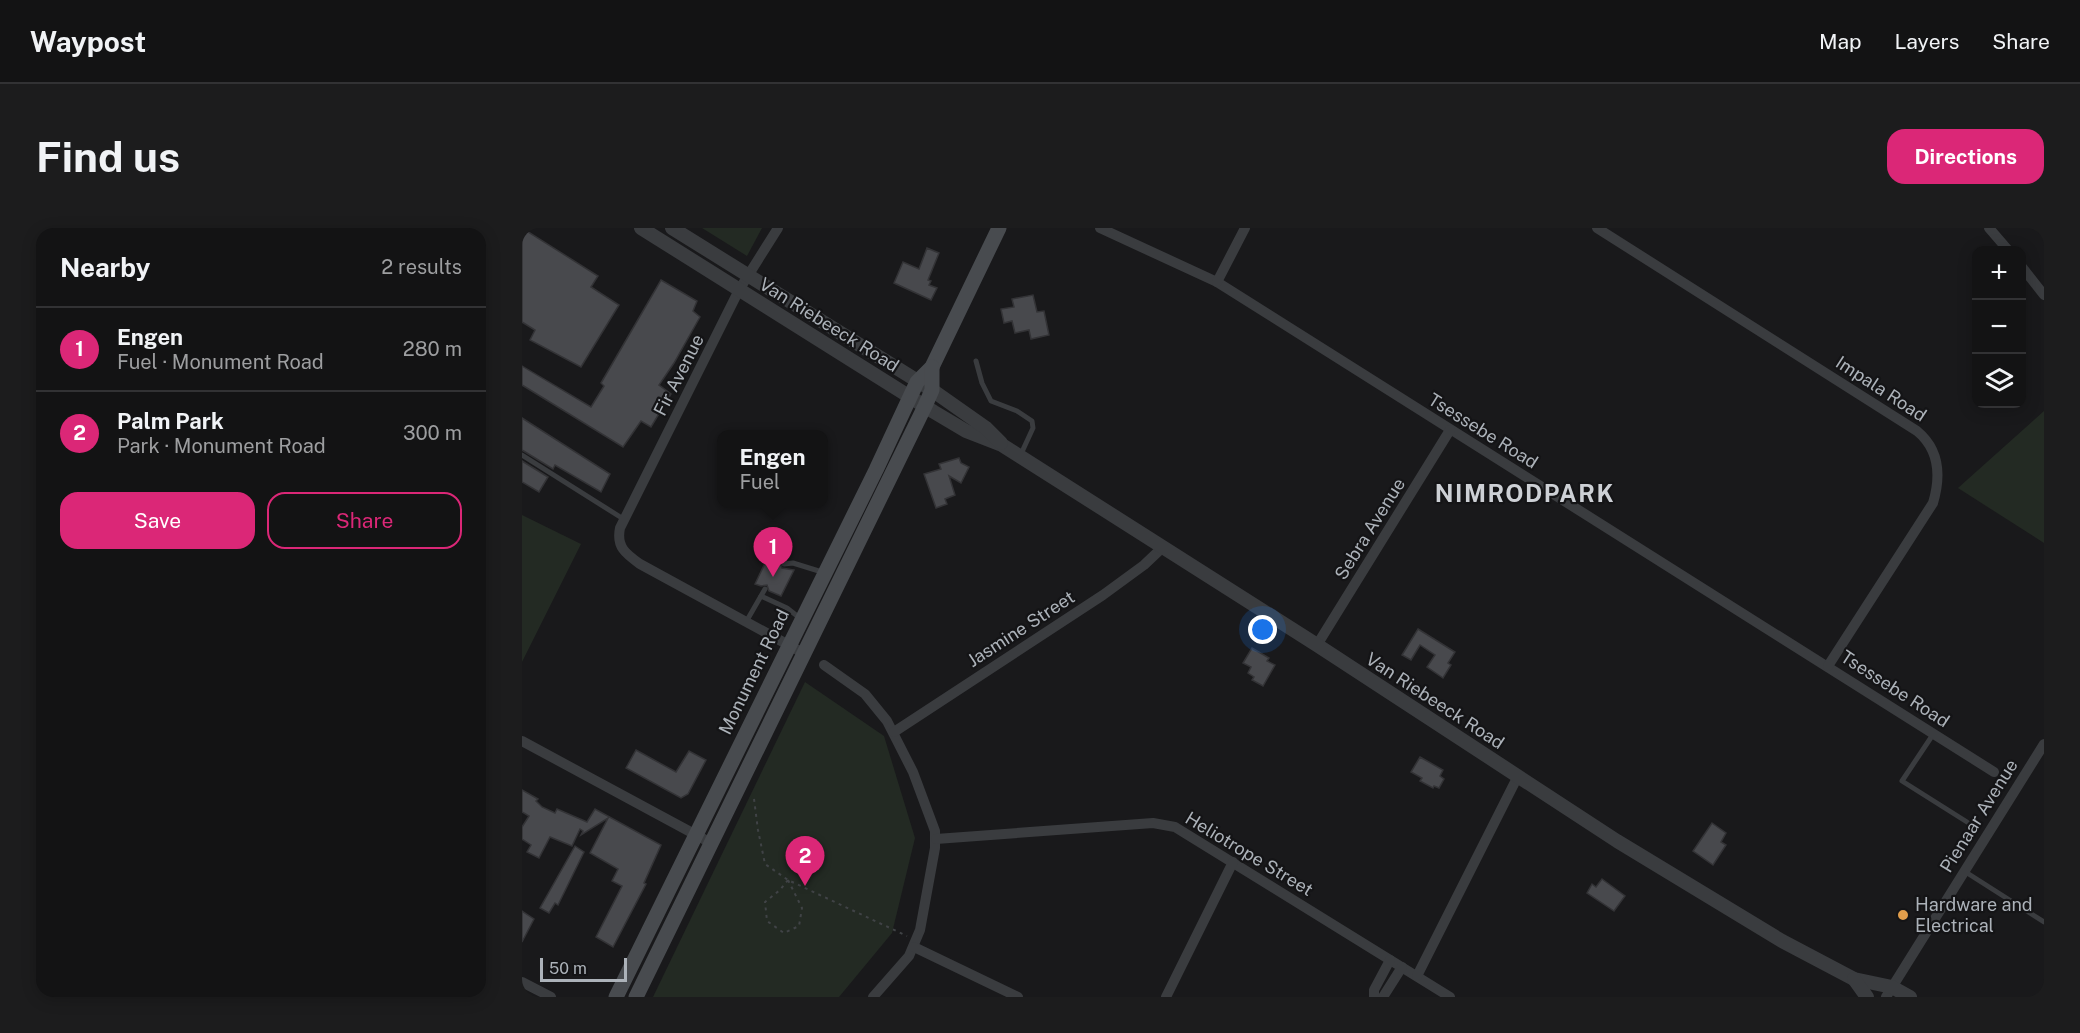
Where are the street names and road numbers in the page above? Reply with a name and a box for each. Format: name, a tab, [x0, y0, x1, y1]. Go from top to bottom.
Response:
street label: Van Riebeeck Road	[756, 273, 903, 376]
street label: Fir Avenue	[649, 331, 708, 419]
street label: Impala Road	[1832, 352, 1930, 426]
street label: Tsessebe Road	[1425, 389, 1542, 473]
street label: Sebra Avenue	[1330, 474, 1409, 583]
street label: Jasmine Street	[963, 586, 1078, 671]
street label: Monument Road	[714, 606, 793, 738]
street label: Tsessebe Road	[1837, 646, 1953, 731]
street label: Van Riebeeck Road	[1362, 648, 1508, 753]
street label: Pienaar Avenue	[1935, 755, 2022, 876]
street label: Heliotrope Street	[1182, 807, 1317, 900]

